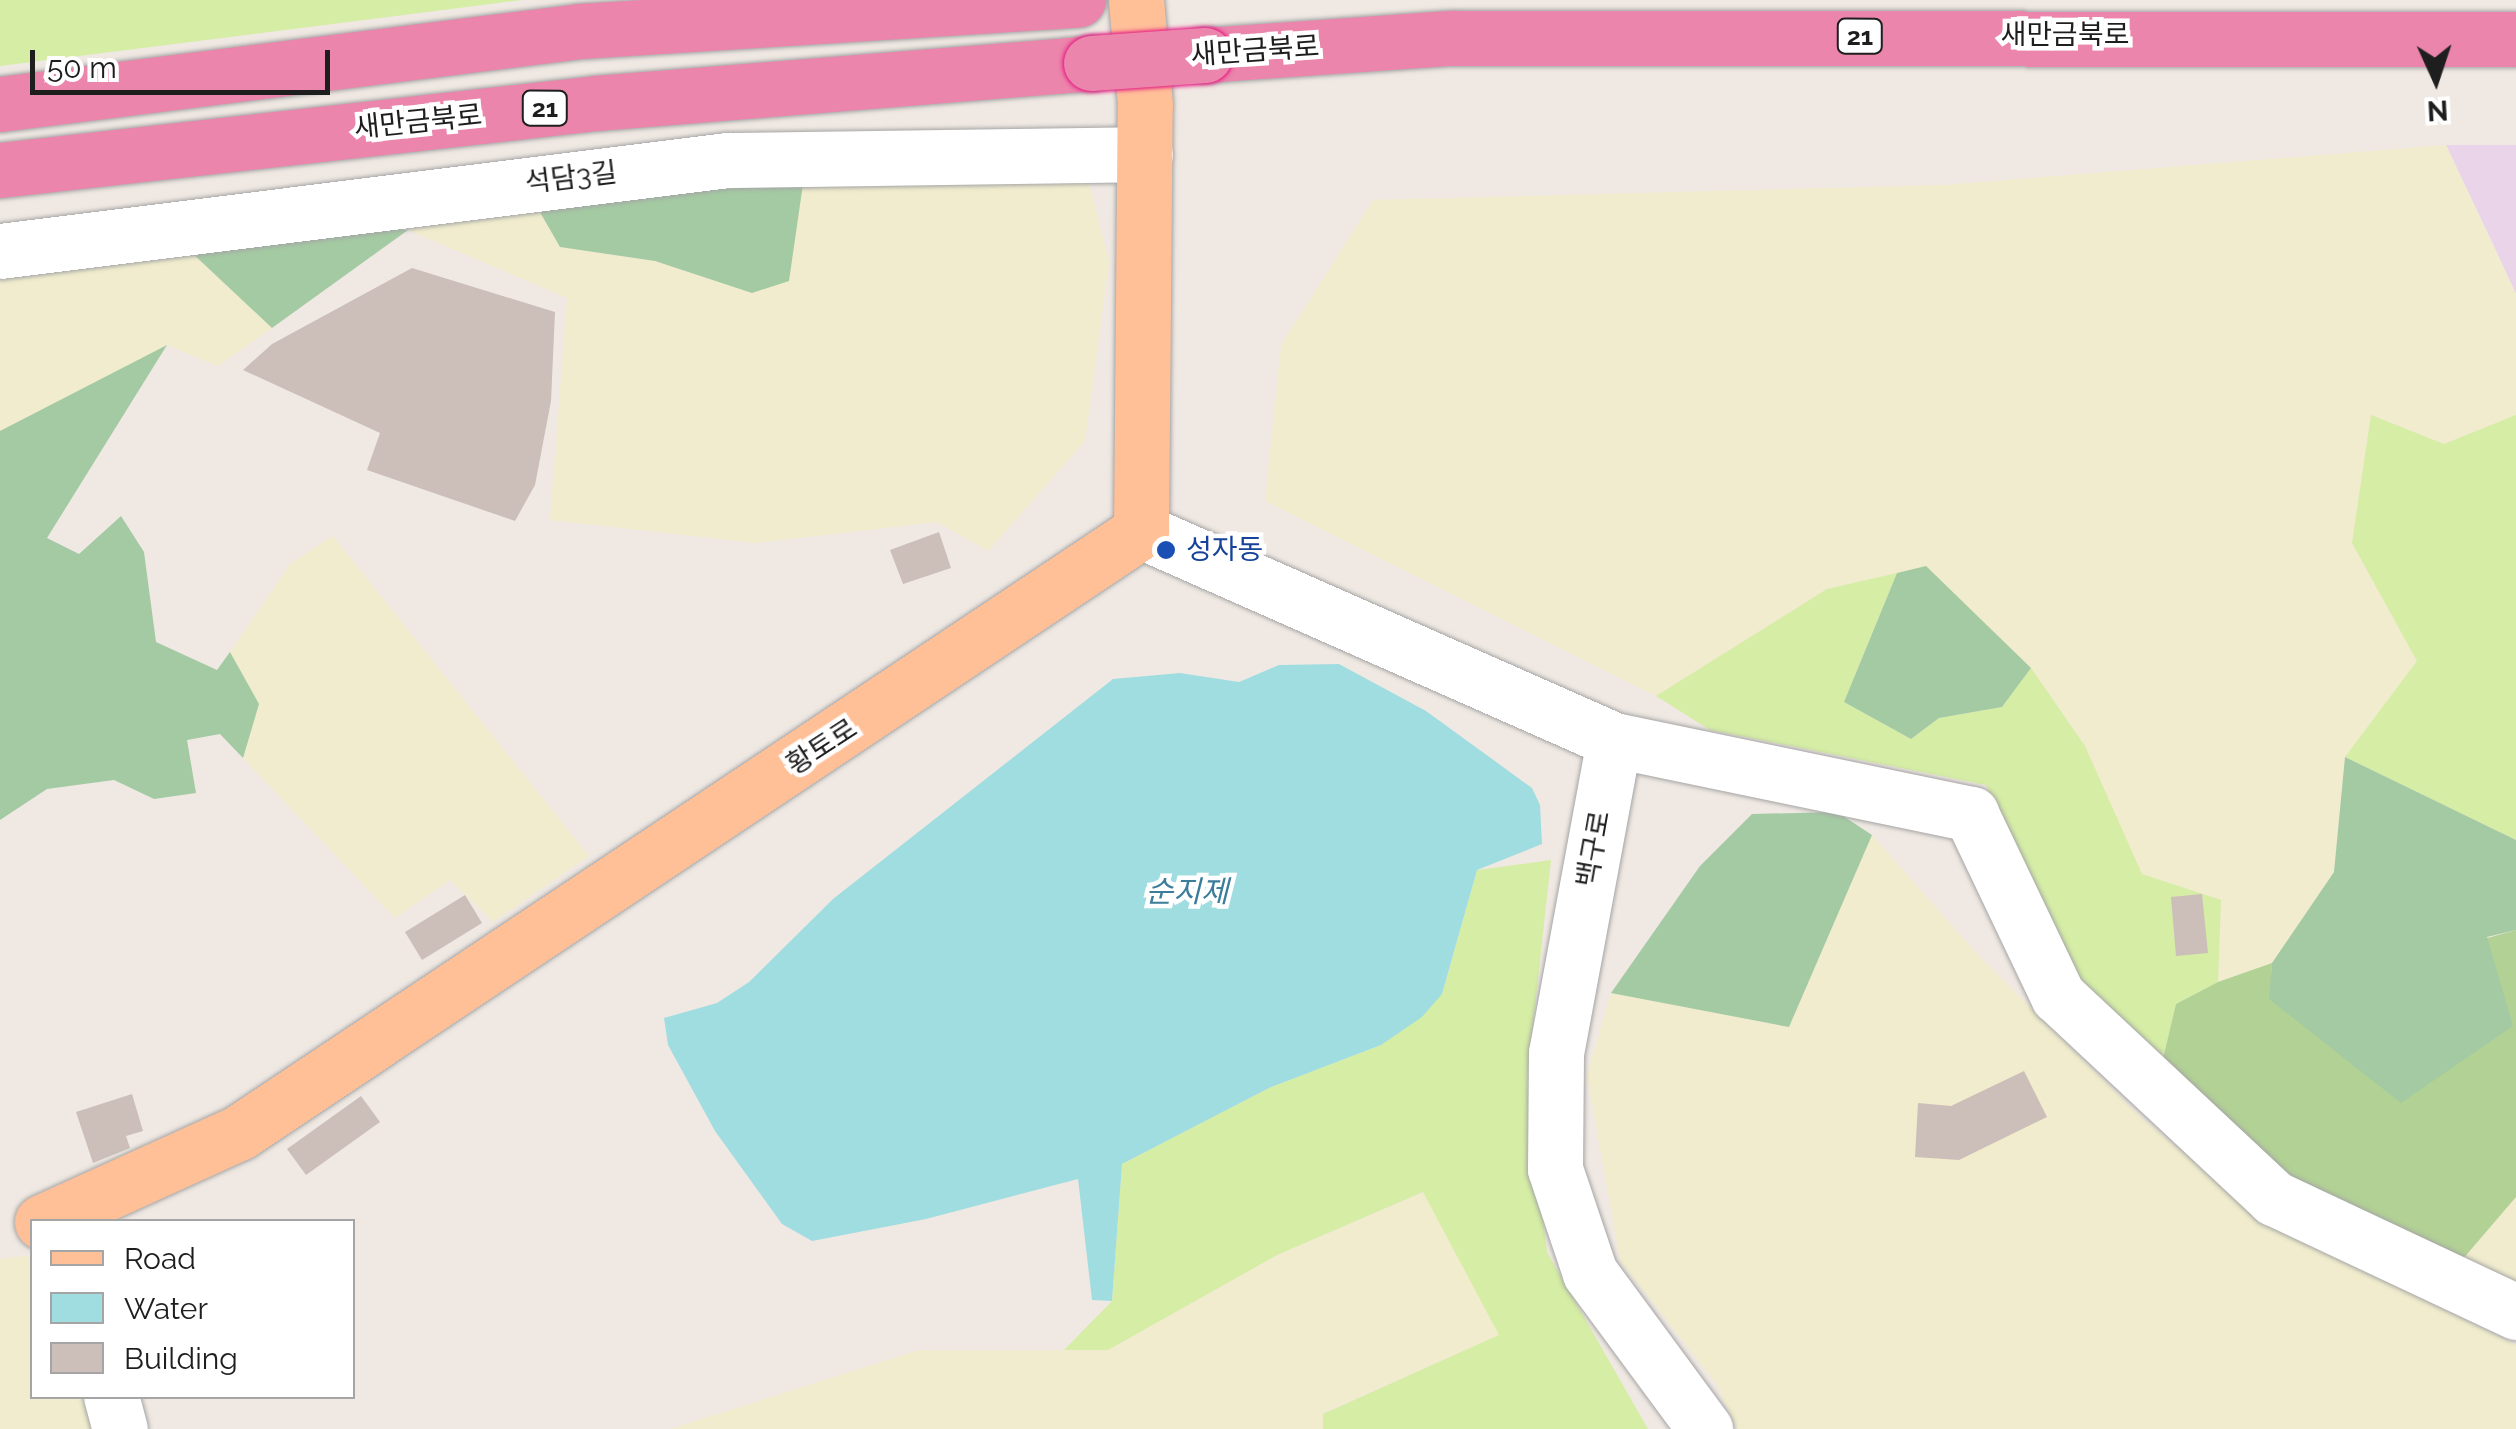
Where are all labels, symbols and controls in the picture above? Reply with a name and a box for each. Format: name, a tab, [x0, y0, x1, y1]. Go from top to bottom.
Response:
road number: 21	[1835, 16, 1885, 56]
street label: 새만금북로	[2001, 18, 2129, 52]
scale bar	[35, 30, 335, 92]
street label: 새만금북로	[1190, 30, 1320, 72]
north arrow	[2386, 30, 2486, 130]
text: 50 m	[47, 50, 117, 85]
road number: 21	[520, 88, 570, 128]
text: N	[2426, 93, 2449, 127]
street label: 새만금북로	[352, 99, 484, 145]
street label: 석담3길	[523, 156, 619, 200]
place label: 성자동	[1186, 533, 1263, 567]
marker: 성자동	[1155, 539, 1177, 561]
street label: 황토로	[780, 712, 864, 782]
street label: 백구로	[1571, 808, 1617, 890]
water label: 순지제	[1146, 874, 1228, 910]
legend	[30, 1219, 355, 1399]
text: Road	[124, 1241, 196, 1276]
text: Water	[124, 1291, 208, 1326]
text: Building	[124, 1341, 238, 1376]

